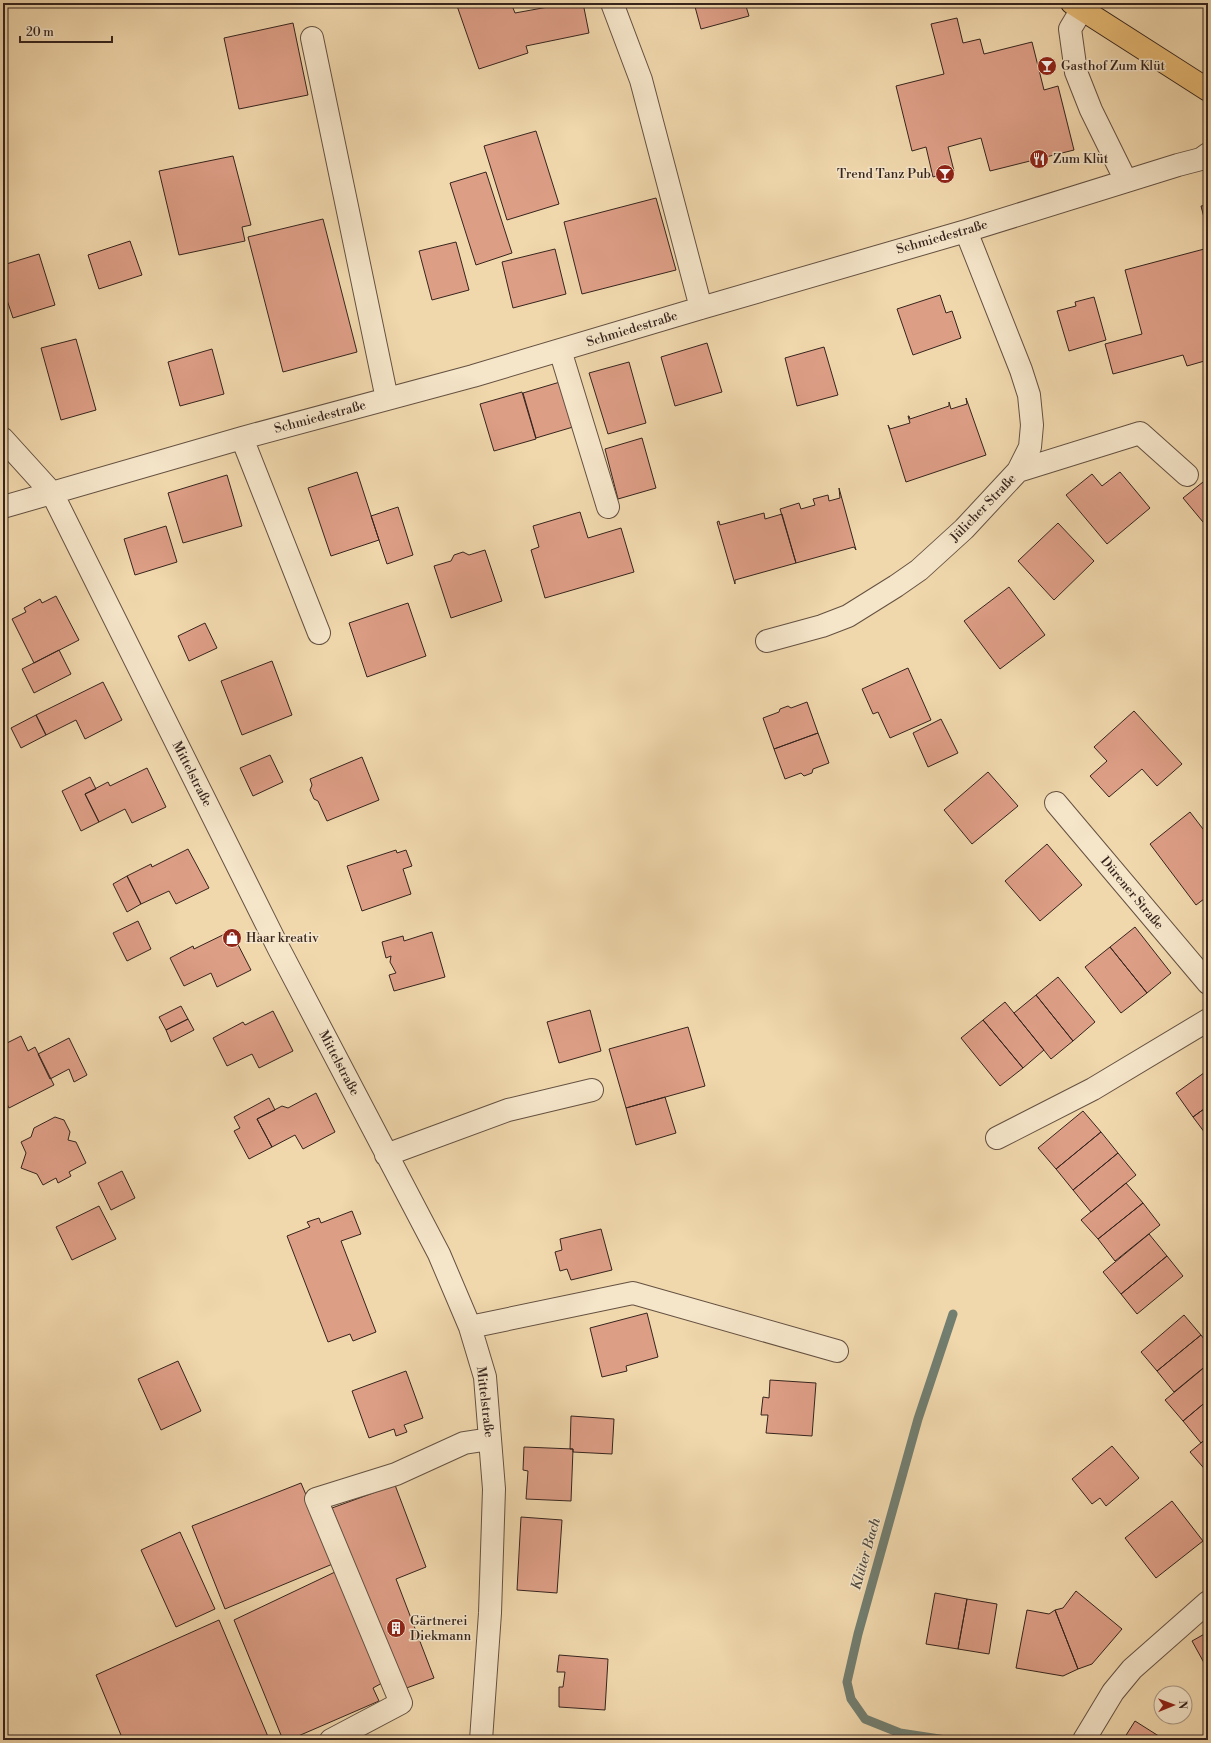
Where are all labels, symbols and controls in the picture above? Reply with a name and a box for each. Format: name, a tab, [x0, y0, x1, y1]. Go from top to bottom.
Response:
scale bar	[20, 18, 112, 44]
text: 20 m	[26, 25, 54, 40]
bar icon: Gasthof Zum Klüt	[1036, 55, 1058, 77]
place label: Gasthof Zum Klüt	[1061, 58, 1166, 74]
restaurant icon: Zum Klüt	[1028, 148, 1050, 170]
place label: Zum Klüt	[1053, 151, 1109, 167]
bar icon: Trend Tanz Pub	[934, 163, 956, 185]
place label: Trend Tanz Pub	[837, 166, 931, 182]
street label: Schmiedestraße	[894, 216, 990, 258]
street label: Schmiedestraße	[585, 307, 680, 350]
street label: Schmiedestraße	[272, 397, 368, 437]
street label: Jülicher Straße	[946, 470, 1020, 546]
street label: Mittelstraße	[169, 738, 216, 810]
street label: Dürener Straße	[1097, 853, 1167, 933]
shop icon: Haar kreativ	[221, 927, 243, 949]
place label: Haar kreativ	[246, 930, 319, 946]
street label: Mittelstraße	[315, 1028, 363, 1099]
street label: Mittelstraße	[473, 1366, 497, 1439]
water label: Klüter Bach	[847, 1516, 885, 1592]
place label: Gärtnerei Diekmann	[410, 1613, 471, 1644]
building icon: Gärtnerei Diekmann	[385, 1617, 407, 1639]
north arrow	[1153, 1685, 1193, 1725]
text: N	[1175, 1700, 1189, 1710]

